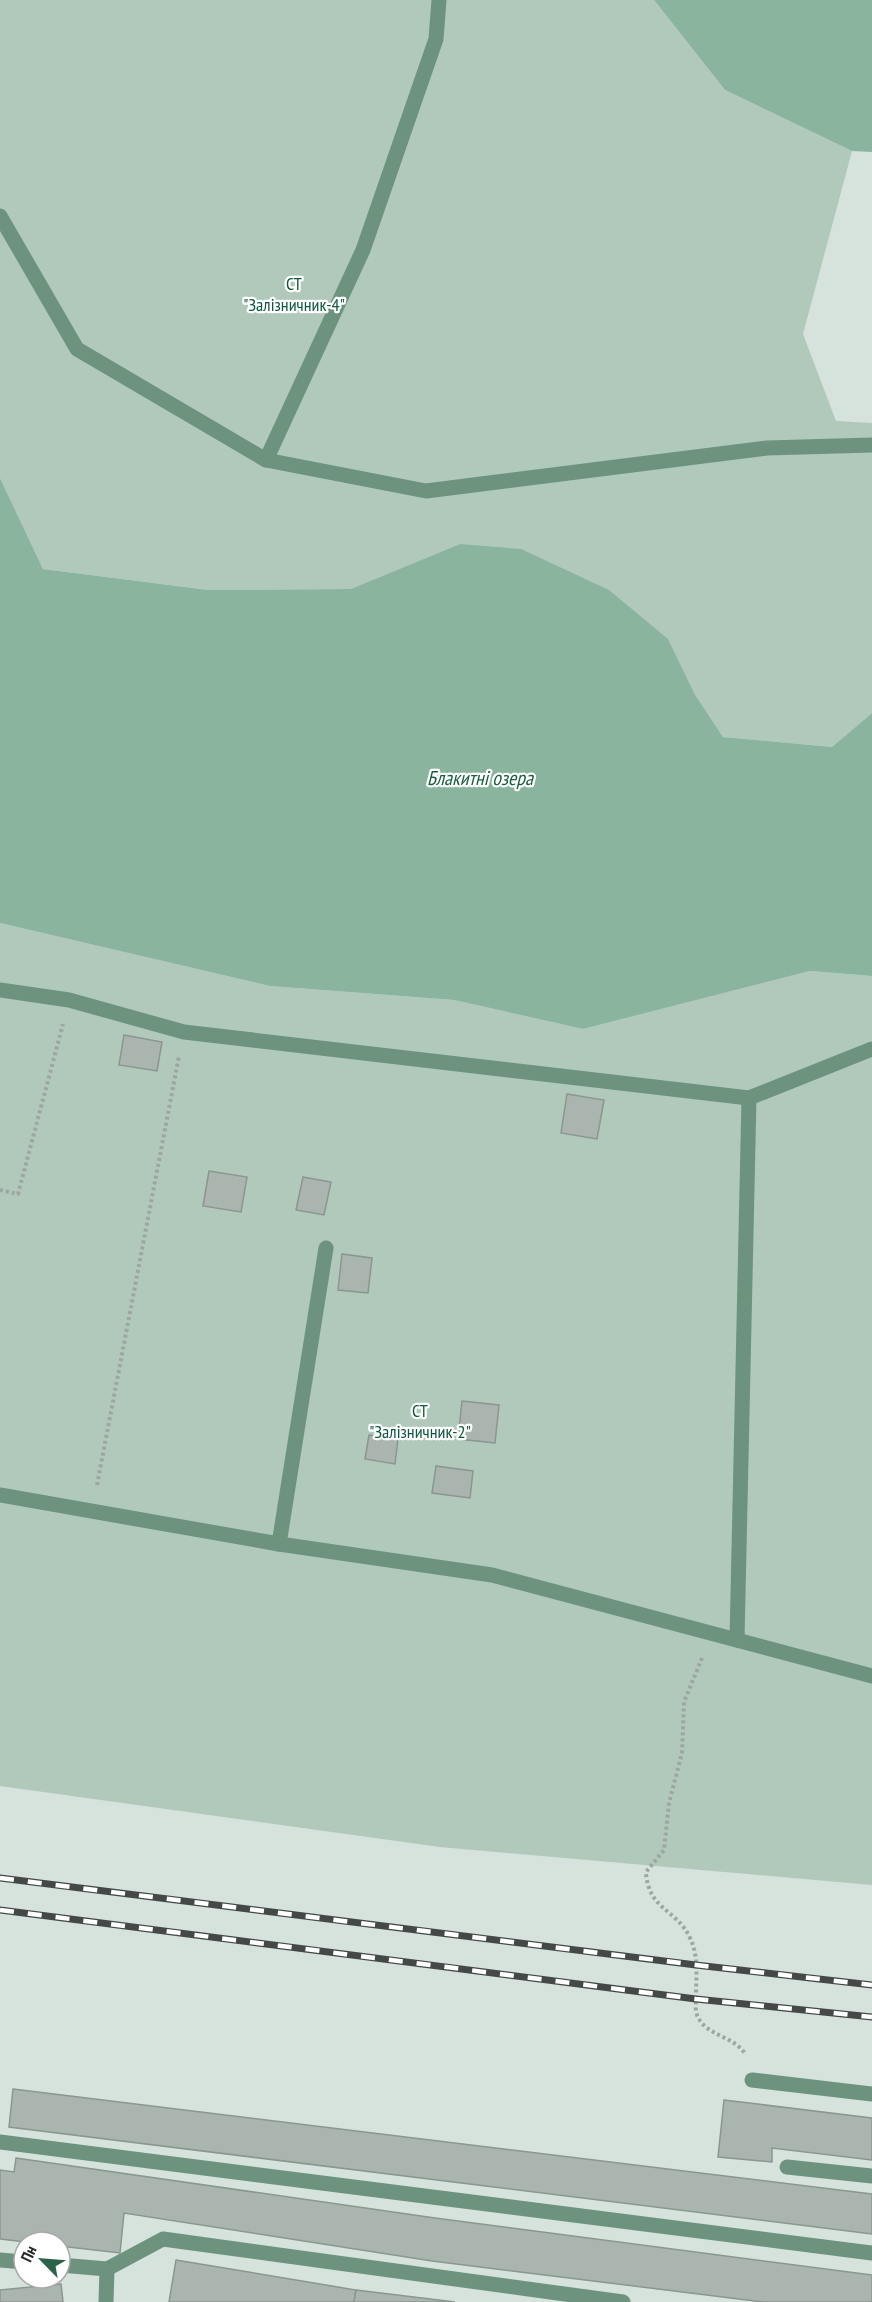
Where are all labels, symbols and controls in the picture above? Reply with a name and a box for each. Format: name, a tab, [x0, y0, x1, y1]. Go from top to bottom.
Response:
park label: СТ "Залізничник-4"	[243, 272, 345, 316]
water label: Блакитні озера	[427, 765, 534, 791]
park label: СТ "Залізничник-2"	[369, 1399, 471, 1443]
north arrow	[12, 2230, 72, 2290]
text: Пн	[16, 2242, 41, 2265]

